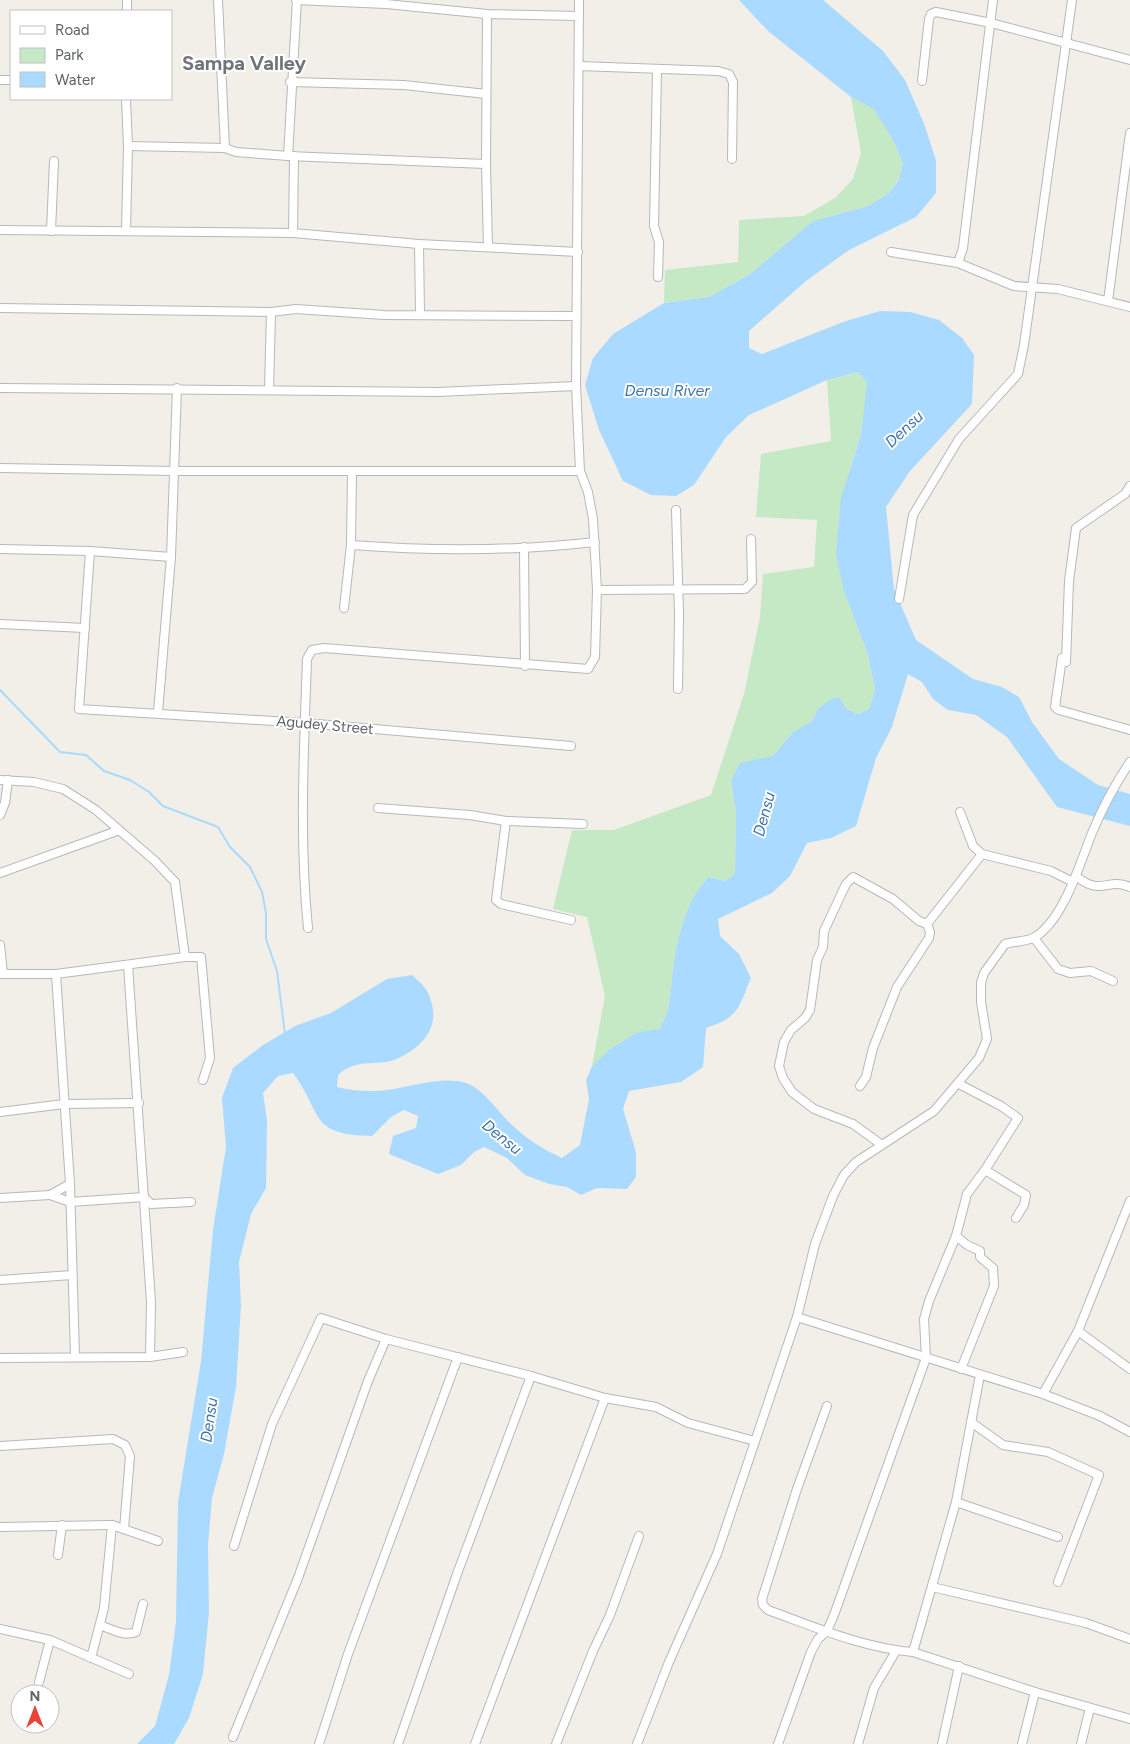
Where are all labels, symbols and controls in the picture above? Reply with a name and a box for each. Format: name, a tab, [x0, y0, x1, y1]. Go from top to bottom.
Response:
legend	[10, 10, 172, 100]
text: Road	[55, 21, 90, 39]
text: Park	[55, 46, 84, 64]
district label: Sampa Valley	[182, 51, 306, 75]
text: Water	[55, 71, 95, 89]
water label: Densu River	[624, 381, 710, 400]
water label: Densu	[881, 407, 927, 451]
street label: Agudey Street	[276, 712, 375, 738]
water label: Densu	[749, 790, 779, 838]
water label: Densu	[478, 1115, 526, 1159]
water label: Densu	[196, 1396, 222, 1444]
north arrow	[10, 1684, 60, 1734]
text: N	[30, 1688, 40, 1705]

